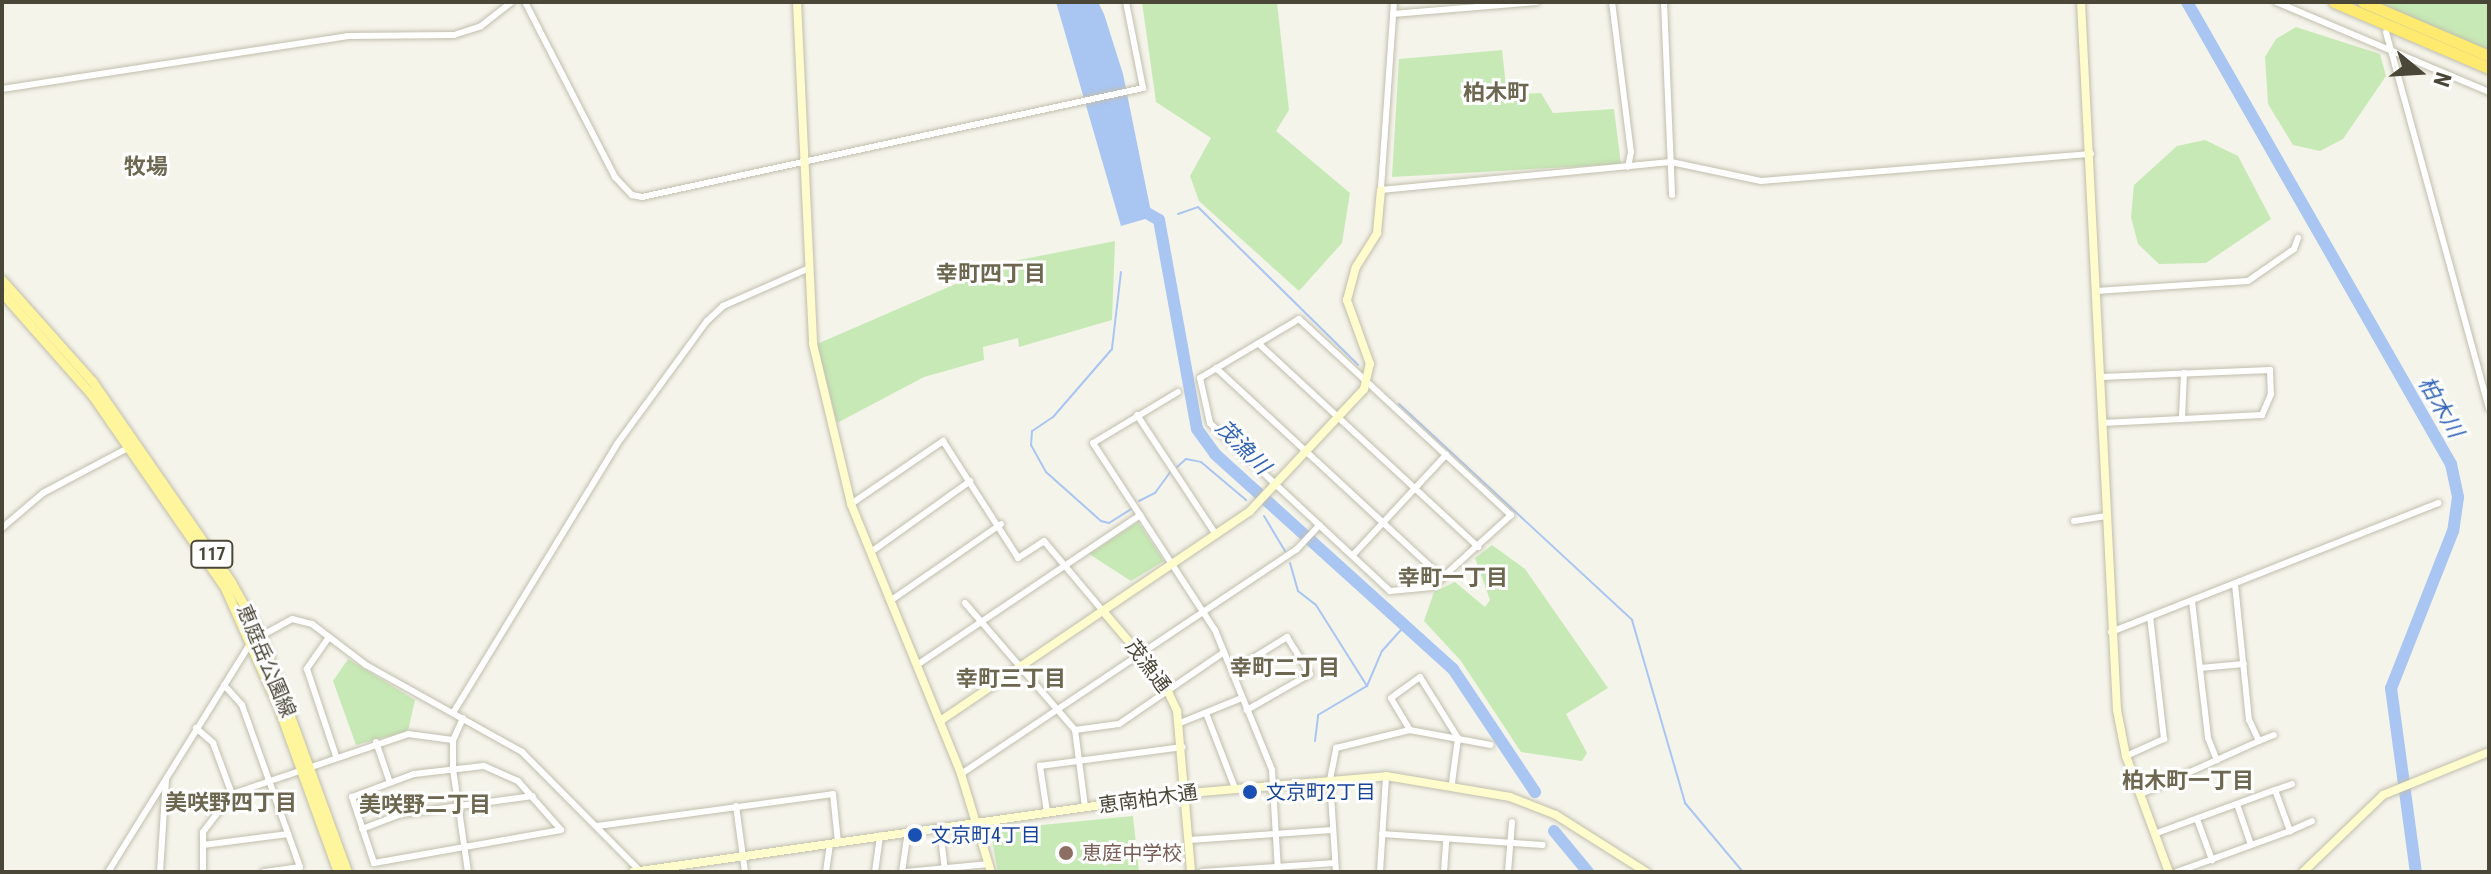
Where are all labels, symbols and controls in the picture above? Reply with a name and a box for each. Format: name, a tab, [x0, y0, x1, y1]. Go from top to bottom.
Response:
north arrow	[2379, 32, 2459, 112]
text: N	[2428, 69, 2456, 90]
district label: 柏木町	[1463, 80, 1529, 106]
district label: 牧場	[124, 154, 168, 180]
district label: 幸町四丁目	[936, 261, 1046, 287]
water label: 柏木川	[2413, 372, 2469, 442]
water label: 茂漁川	[1210, 414, 1276, 480]
road number: 117	[190, 540, 234, 568]
district label: 幸町一丁目	[1398, 565, 1508, 591]
street label: 恵庭岳公園線	[232, 601, 300, 721]
street label: 茂漁通	[1120, 635, 1176, 697]
district label: 幸町二丁目	[1230, 655, 1340, 681]
district label: 幸町三丁目	[956, 666, 1066, 692]
district label: 柏木町一丁目	[2122, 768, 2254, 794]
street label: 恵南柏木通	[1097, 780, 1199, 818]
place label: 文京町2丁目	[1266, 780, 1376, 804]
marker: 文京町2丁目	[1241, 783, 1259, 801]
district label: 美咲野四丁目	[165, 790, 297, 816]
district label: 美咲野二丁目	[359, 792, 491, 818]
place label: 文京町4丁目	[931, 823, 1041, 847]
marker: 文京町4丁目	[906, 826, 924, 844]
place label: 恵庭中学校	[1082, 841, 1182, 865]
marker: 恵庭中学校	[1057, 844, 1075, 862]

